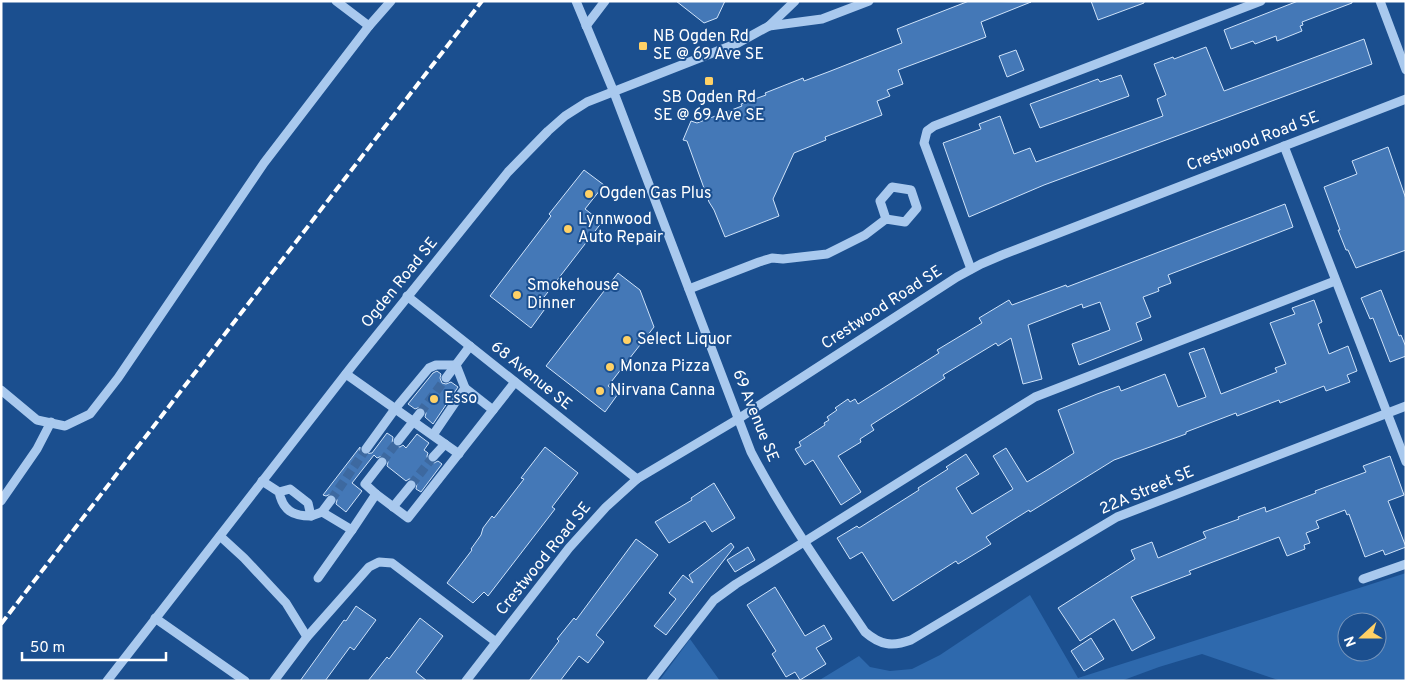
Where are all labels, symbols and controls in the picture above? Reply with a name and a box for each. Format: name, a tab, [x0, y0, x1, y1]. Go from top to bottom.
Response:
place label: NB Ogden Rd SE @ 69 Ave SE	[653, 27, 764, 65]
marker: NB Ogden Rd SE @ 69 Ave SE	[637, 40, 649, 52]
marker: SB Ogden Rd SE @ 69 Ave SE	[703, 75, 715, 87]
place label: SB Ogden Rd SE @ 69 Ave SE	[653, 88, 765, 126]
street label: Crestwood Road SE	[1184, 108, 1322, 176]
place label: Ogden Gas Plus	[599, 184, 711, 204]
marker: Ogden Gas Plus	[583, 188, 595, 200]
place label: Lynnwood Auto Repair	[578, 210, 663, 248]
marker: Lynnwood Auto Repair	[562, 223, 574, 235]
street label: Ogden Road SE	[357, 234, 443, 332]
street label: Crestwood Road SE	[818, 261, 946, 355]
place label: Smokehouse Dinner	[527, 276, 619, 314]
marker: Smokehouse Dinner	[511, 289, 523, 301]
place label: Select Liquor	[637, 330, 732, 350]
marker: Select Liquor	[621, 334, 633, 346]
street label: 68 Avenue SE	[486, 337, 576, 415]
place label: Monza Pizza	[620, 357, 710, 377]
marker: Monza Pizza	[604, 361, 616, 373]
street label: 69 Avenue SE	[727, 367, 783, 465]
place label: Nirvana Canna	[610, 381, 715, 401]
marker: Nirvana Canna	[594, 385, 606, 397]
place label: Esso	[444, 389, 477, 409]
marker: Esso	[428, 393, 440, 405]
street label: 22A Street SE	[1097, 462, 1197, 520]
street label: Crestwood Road SE	[492, 498, 596, 620]
north arrow	[1337, 612, 1387, 662]
scale bar	[22, 630, 166, 662]
text: N	[1342, 633, 1361, 649]
text: 50 m	[30, 639, 65, 658]

